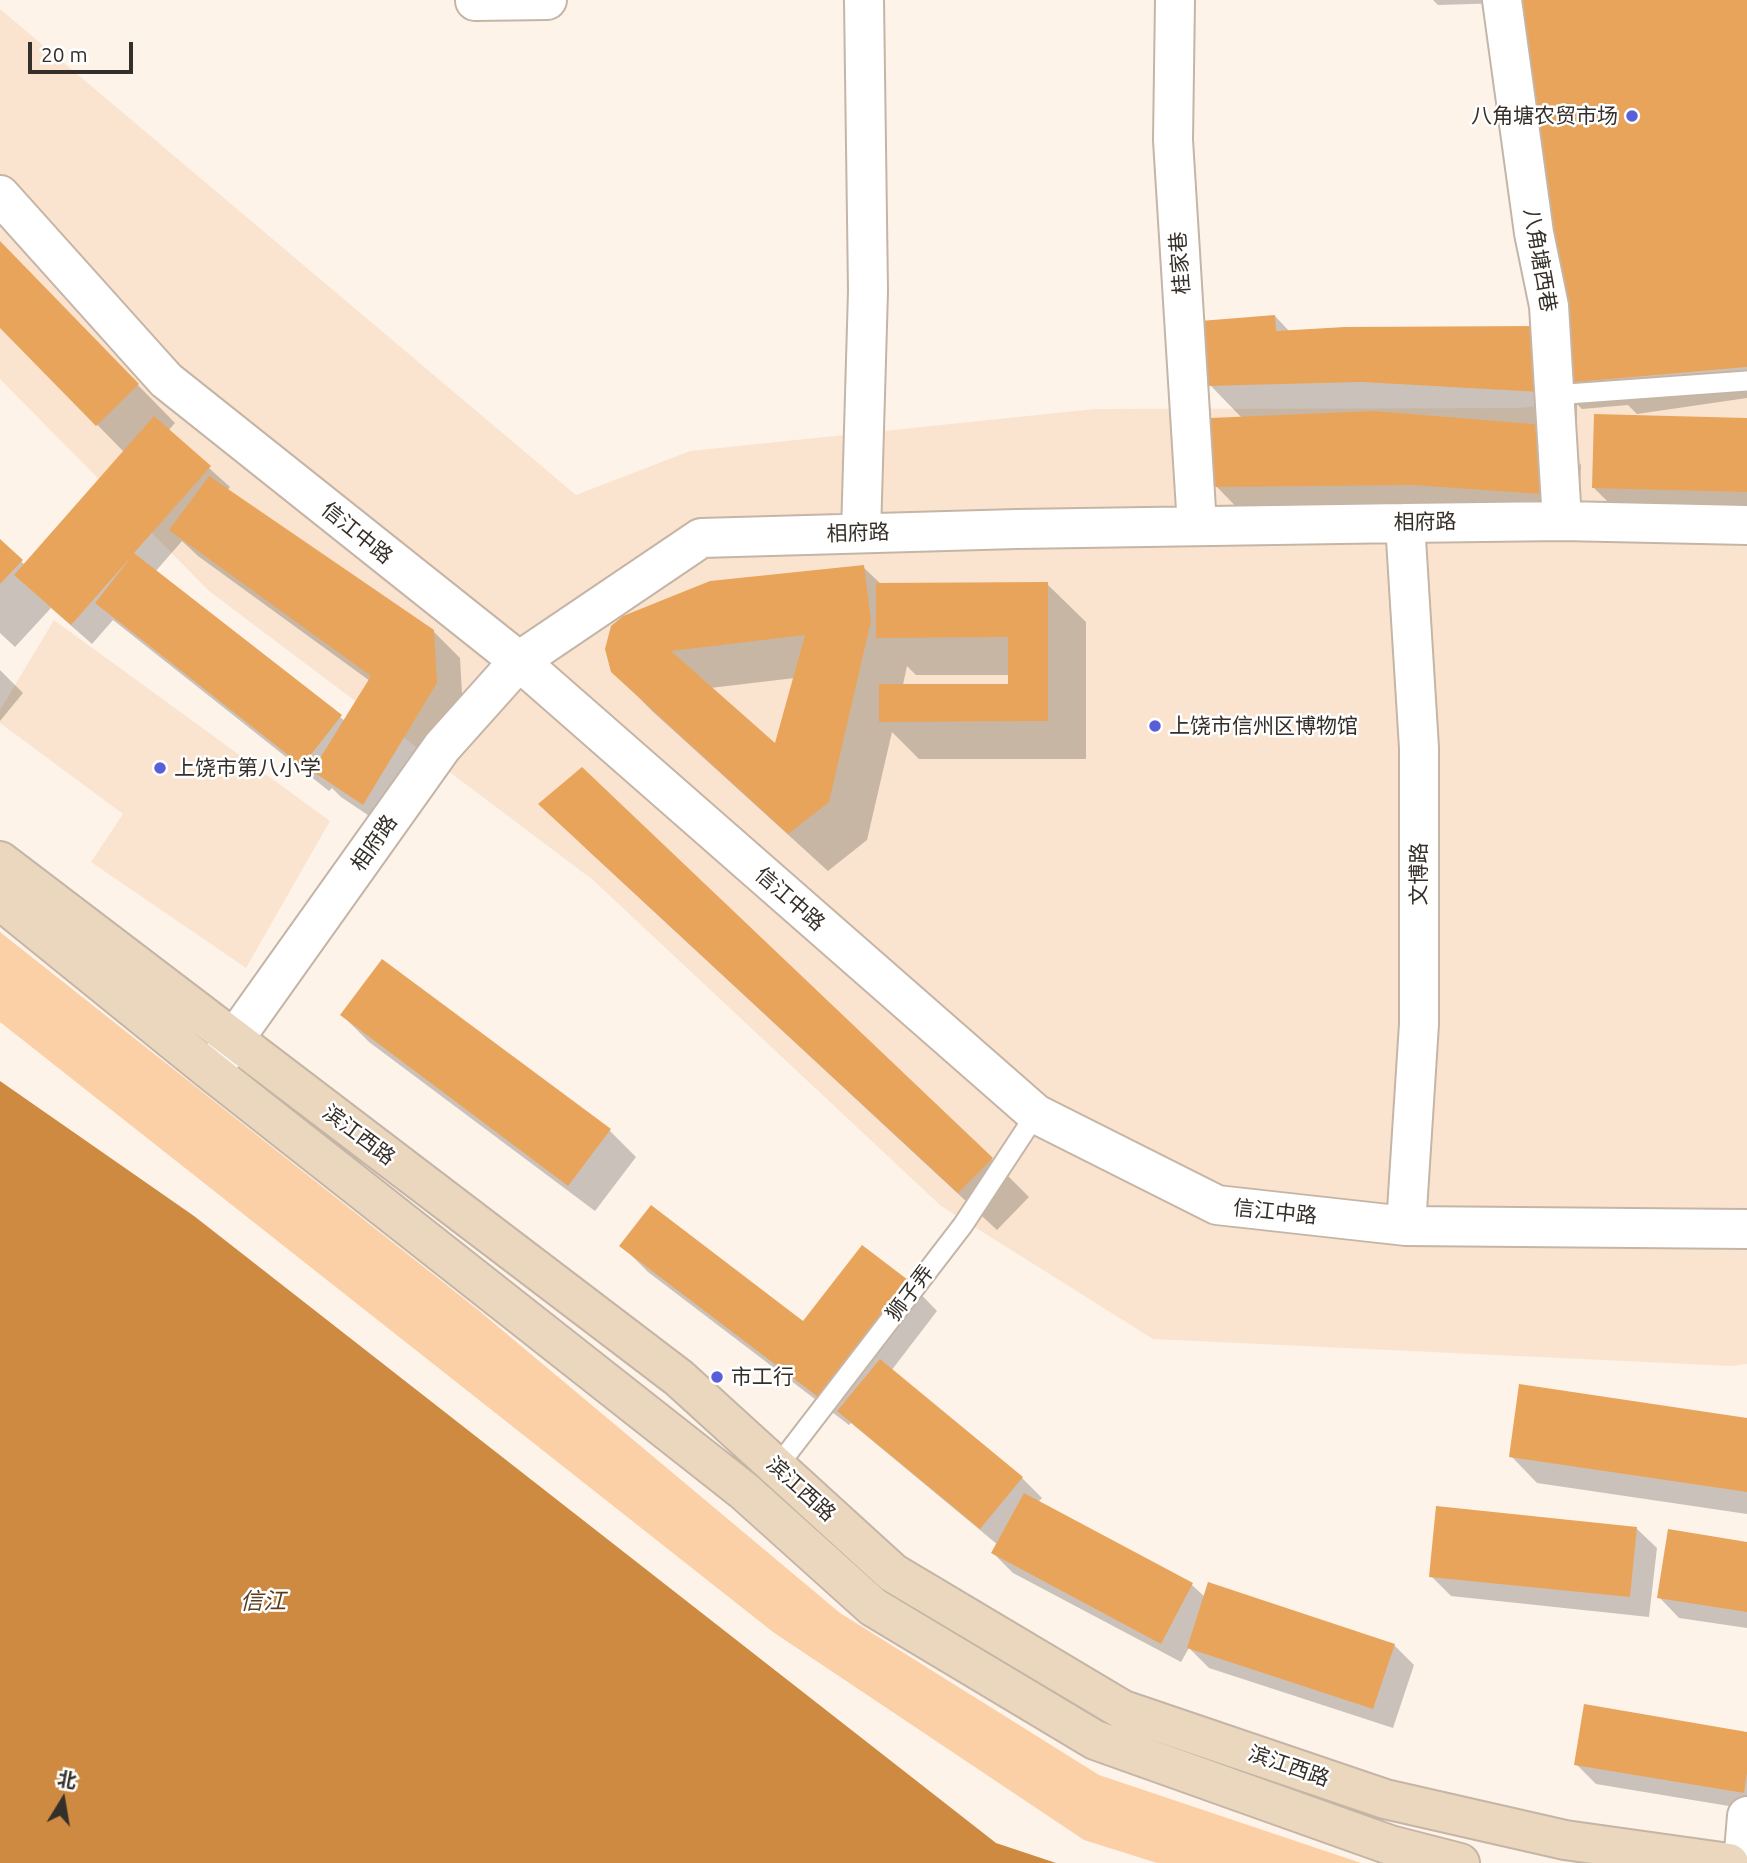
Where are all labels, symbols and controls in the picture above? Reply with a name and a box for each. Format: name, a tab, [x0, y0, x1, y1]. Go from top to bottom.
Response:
scale bar	[32, 28, 136, 72]
text: 20 m	[41, 42, 88, 66]
place label: 八角塘农贸市场	[1471, 103, 1618, 129]
marker: 八角塘农贸市场	[1624, 108, 1640, 124]
street label: 八角塘西巷	[1518, 206, 1562, 314]
street label: 桂家巷	[1165, 231, 1195, 295]
street label: 信江中路	[316, 497, 398, 569]
street label: 相府路	[1393, 509, 1457, 535]
street label: 相府路	[826, 519, 890, 547]
place label: 上饶市信州区博物馆	[1169, 713, 1358, 739]
marker: 上饶市信州区博物馆	[1147, 718, 1163, 734]
place label: 上饶市第八小学	[174, 755, 321, 781]
marker: 上饶市第八小学	[152, 760, 168, 776]
street label: 相府路	[346, 810, 402, 876]
street label: 文博路	[1406, 843, 1432, 905]
street label: 信江中路	[750, 862, 830, 936]
street label: 滨江西路	[318, 1100, 400, 1170]
street label: 信江中路	[1232, 1195, 1318, 1229]
street label: 狮子弄	[881, 1260, 939, 1326]
place label: 市工行	[731, 1364, 794, 1390]
marker: 市工行	[709, 1369, 725, 1385]
street label: 滨江西路	[761, 1452, 841, 1526]
water label: 信江	[240, 1587, 286, 1615]
street label: 滨江西路	[1245, 1740, 1333, 1792]
north arrow	[28, 1765, 98, 1835]
text: 北	[56, 1767, 78, 1792]

